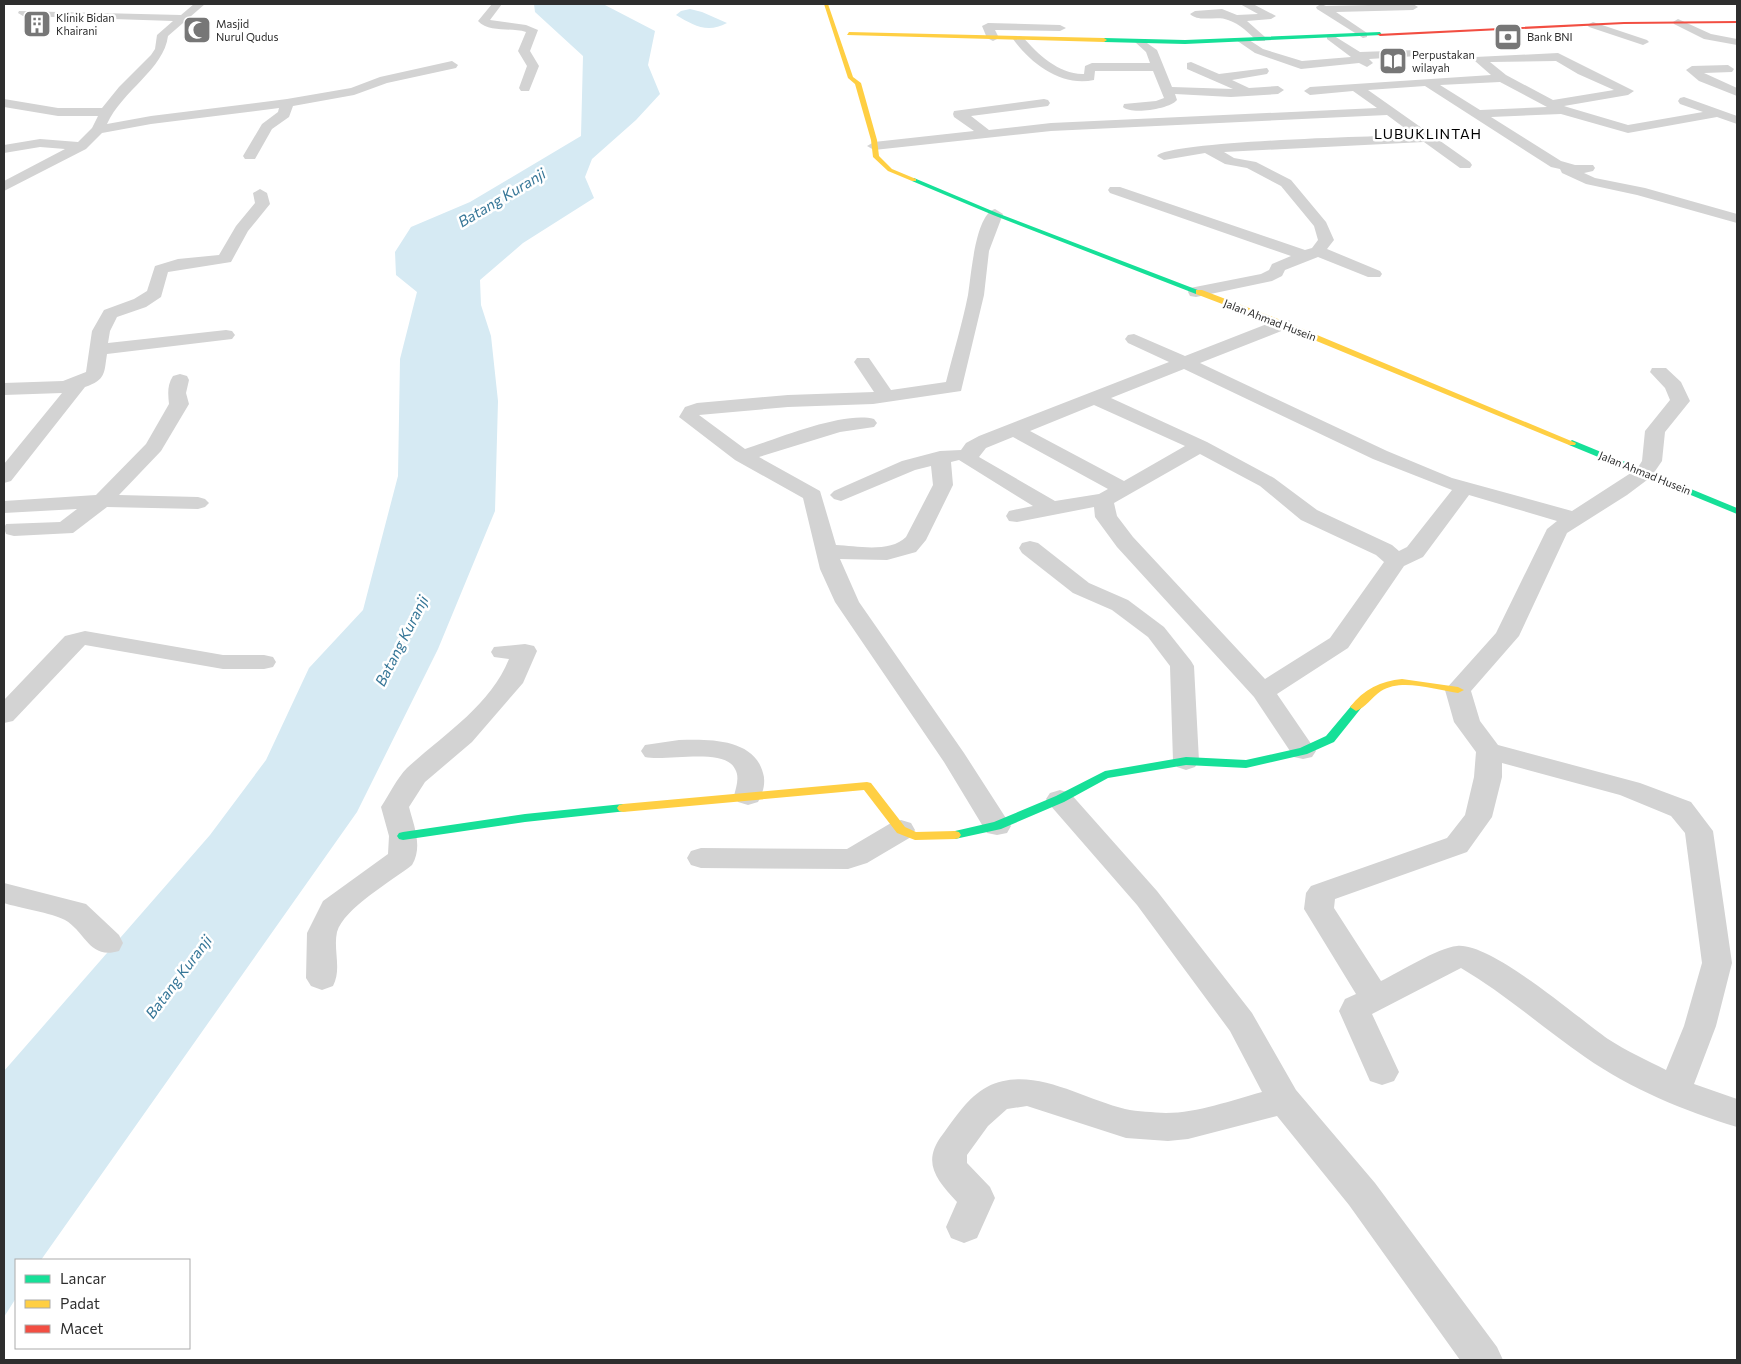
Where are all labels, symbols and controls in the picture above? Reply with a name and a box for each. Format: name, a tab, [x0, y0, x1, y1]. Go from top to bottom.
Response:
building icon: Klinik Bidan Khairani	[22, 9, 52, 39]
place label: Klinik Bidan Khairani	[56, 11, 115, 37]
mosque icon: Masjid Nurul Qudus	[182, 15, 212, 45]
place label: Masjid Nurul Qudus	[216, 17, 279, 43]
bank icon: Bank BNI	[1493, 22, 1523, 52]
place label: Bank BNI	[1527, 30, 1573, 43]
library icon: Perpustakan wilayah	[1378, 46, 1408, 76]
place label: Perpustakan wilayah	[1412, 48, 1475, 74]
district label: LUBUKLINTAH	[1374, 125, 1482, 142]
water label: Batang Kuranji	[454, 163, 550, 230]
street label: Jalan Ahmad Husein	[1222, 296, 1318, 344]
street label: Jalan Ahmad Husein	[1597, 448, 1693, 498]
water label: Batang Kuranji	[371, 591, 432, 689]
water label: Batang Kuranji	[141, 930, 216, 1021]
legend	[15, 1259, 190, 1349]
text: Lancar	[60, 1269, 106, 1287]
text: Padat	[60, 1294, 100, 1312]
text: Macet	[60, 1319, 103, 1337]

